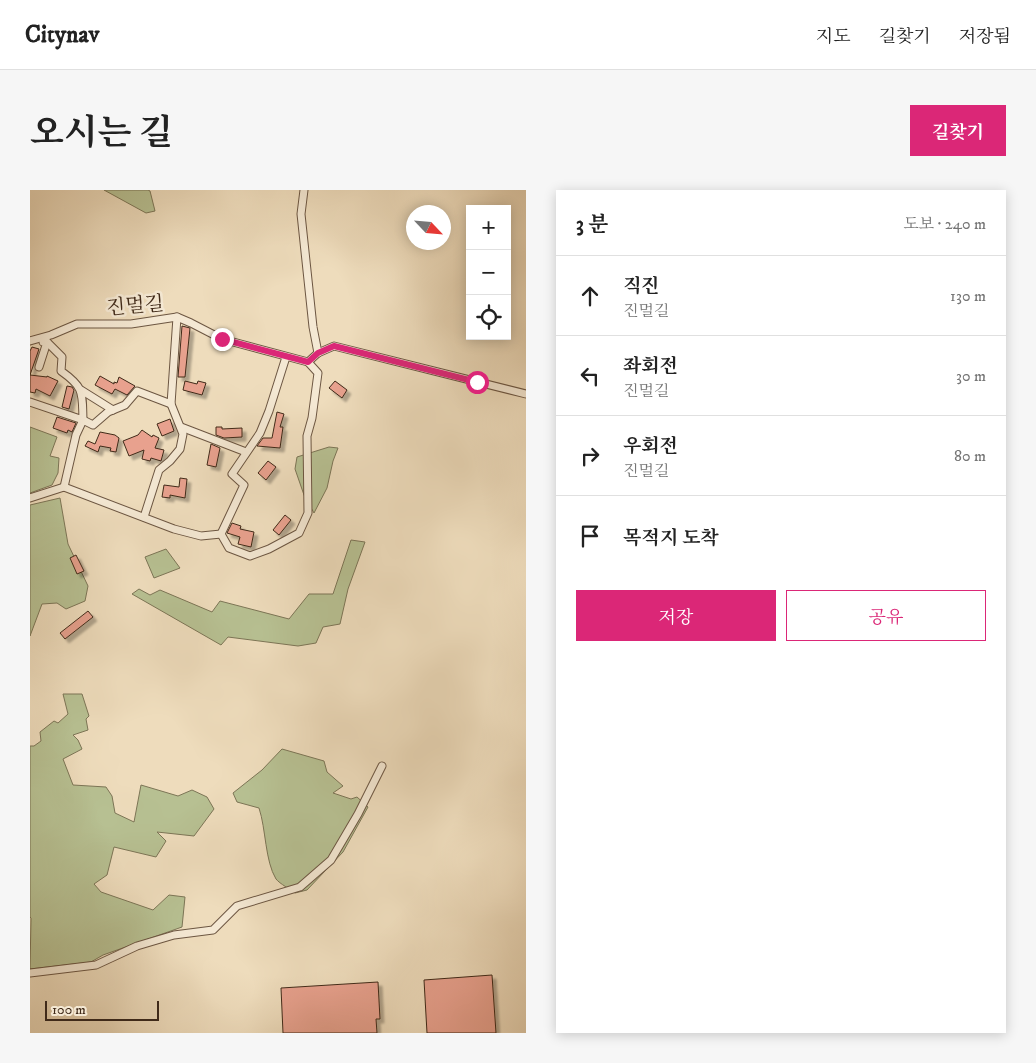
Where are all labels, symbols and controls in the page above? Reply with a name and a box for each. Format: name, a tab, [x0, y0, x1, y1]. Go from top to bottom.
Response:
text: Citynav	[25, 20, 99, 50]
text: 지도	[816, 26, 851, 48]
text: 길찾기	[879, 26, 931, 48]
text: 저장됨	[959, 26, 1011, 48]
button: 길찾기	[910, 105, 1006, 156]
text: 오시는 길	[30, 112, 173, 156]
north arrow	[406, 205, 451, 250]
map controls	[466, 205, 511, 340]
button: +	[466, 205, 511, 250]
text: 3 분	[576, 212, 609, 238]
text: 도보 · 240 m	[903, 214, 986, 234]
button: −	[466, 250, 511, 295]
text: 직진	[623, 275, 660, 298]
icon: ahead	[576, 282, 604, 310]
text: 130 m	[950, 286, 986, 306]
street label: 진멀길	[105, 292, 165, 321]
button: locate	[466, 295, 511, 340]
text: 진멀길	[623, 301, 669, 321]
route end	[211, 328, 234, 351]
text: 좌회전	[623, 355, 678, 378]
icon: left	[576, 362, 604, 390]
text: 30 m	[956, 366, 986, 386]
route start	[466, 371, 489, 394]
text: 진멀길	[623, 381, 669, 401]
text: 우회전	[623, 435, 678, 458]
icon: right	[576, 442, 604, 470]
text: 80 m	[954, 446, 986, 466]
text: 진멀길	[623, 461, 669, 481]
icon: arrive	[576, 522, 604, 550]
text: 목적지 도착	[623, 527, 719, 550]
button: 저장	[576, 590, 776, 641]
button: 공유	[786, 590, 986, 641]
scale bar	[45, 998, 159, 1021]
text: 100 m	[52, 1001, 86, 1019]

